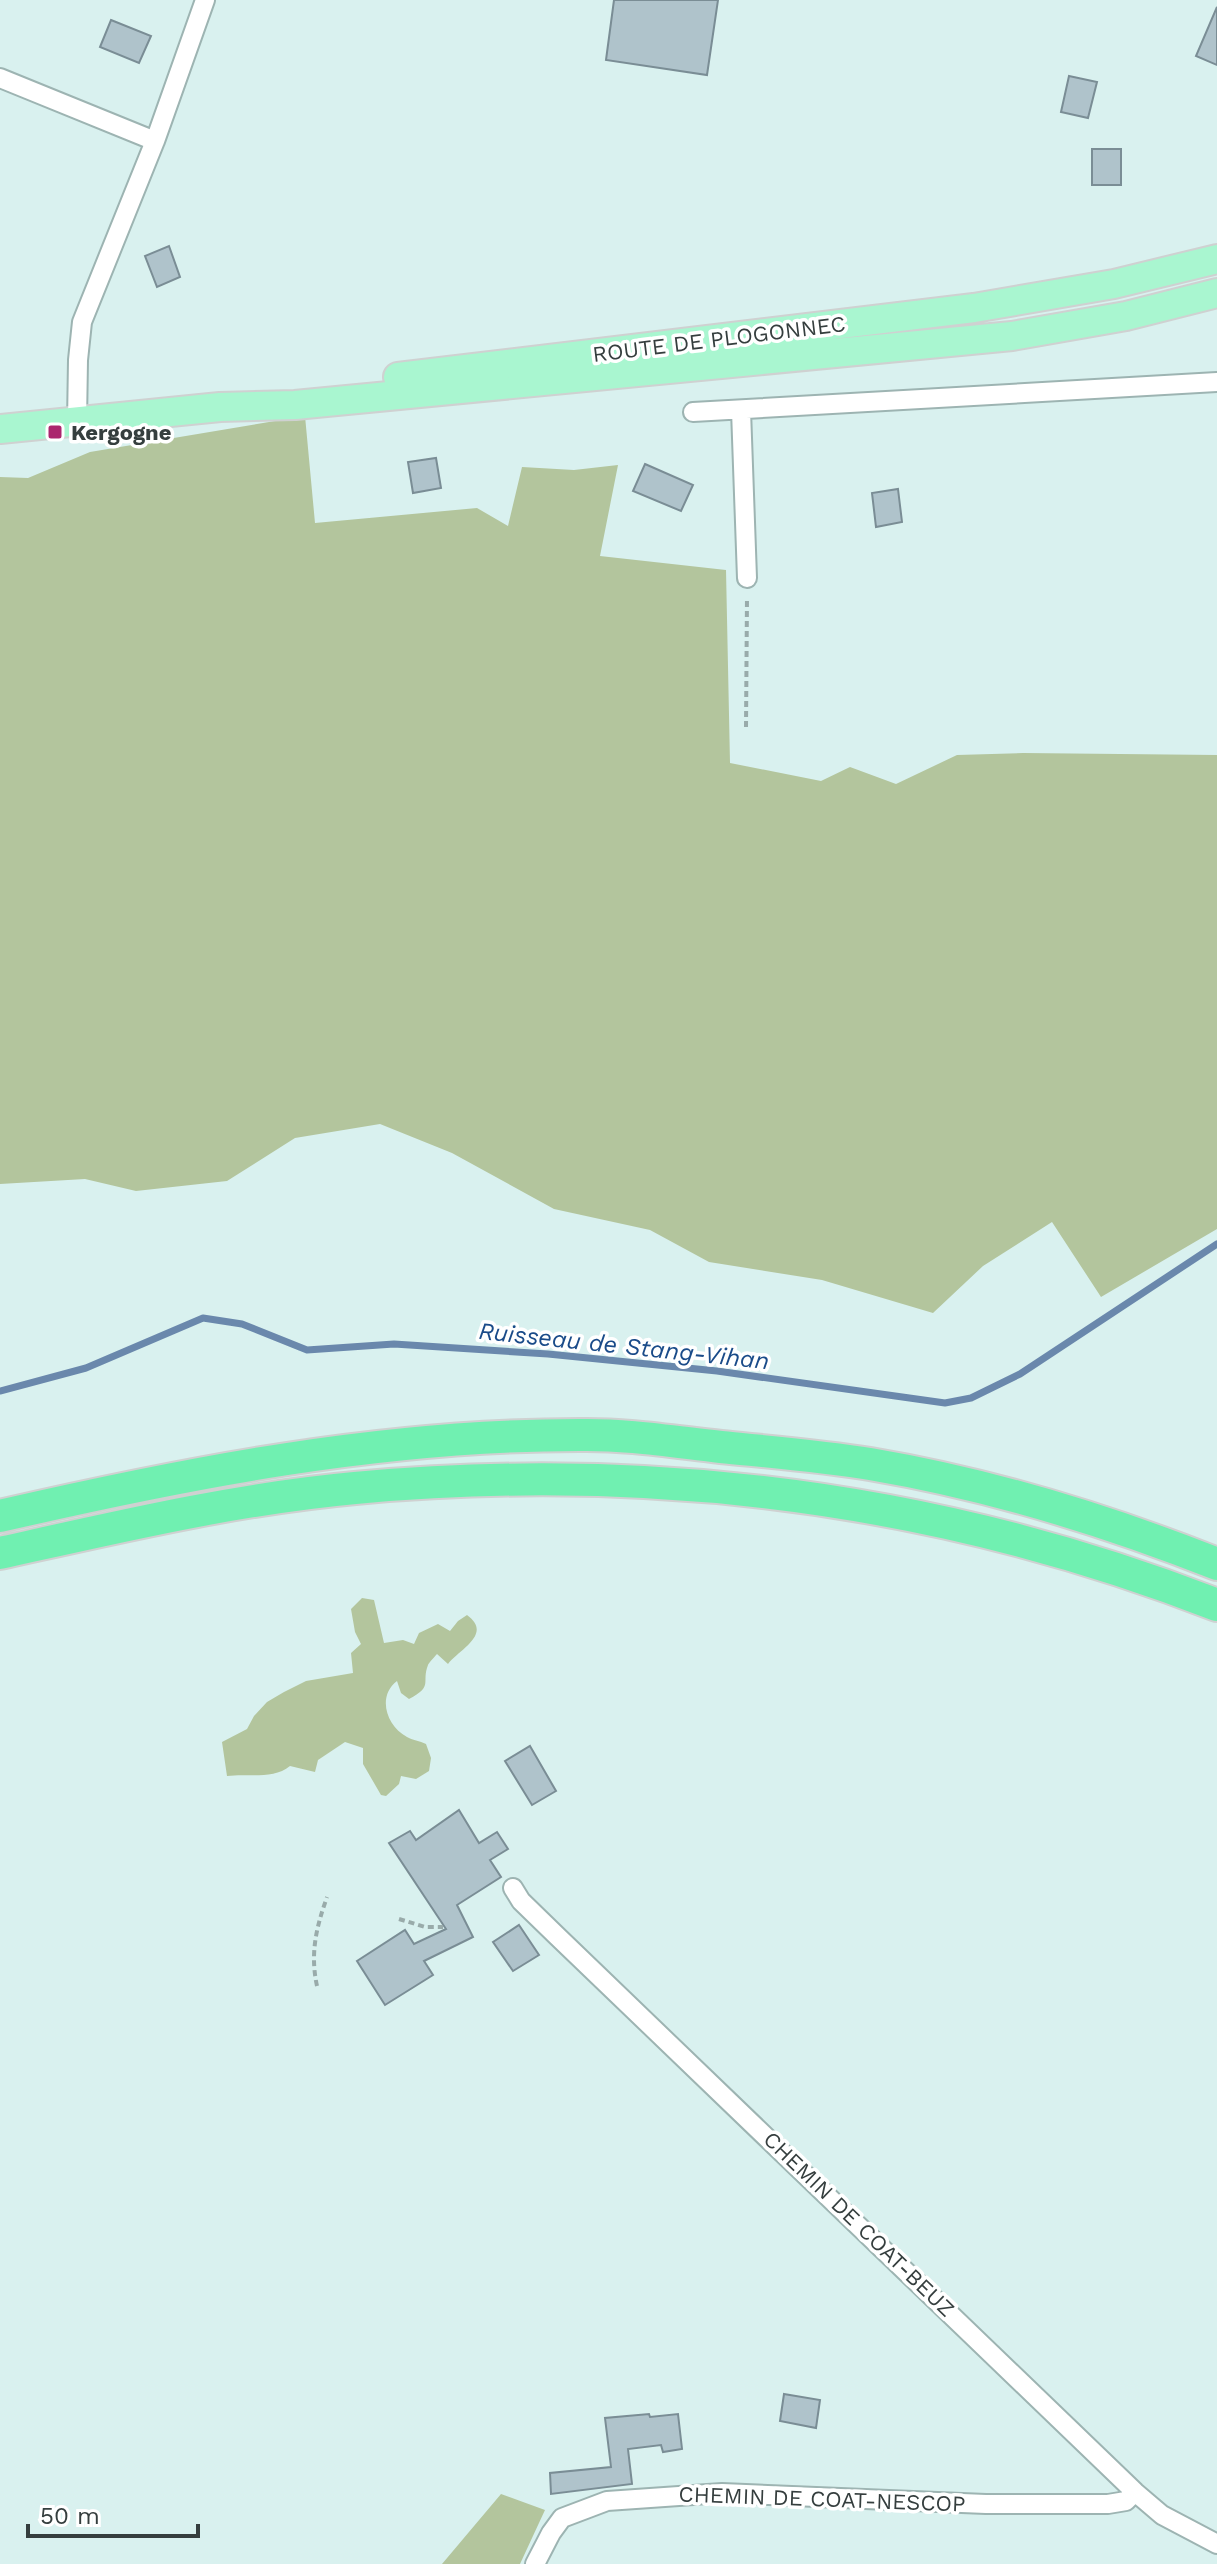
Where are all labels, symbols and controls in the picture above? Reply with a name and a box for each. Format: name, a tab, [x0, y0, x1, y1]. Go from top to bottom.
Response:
street label: ROUTE DE PLOGONNEC	[591, 311, 847, 367]
place label: Kergogne	[71, 420, 171, 445]
marker: Kergogne	[46, 423, 64, 441]
water label: Ruisseau de Stang-Vihan	[477, 1317, 771, 1375]
street label: CHEMIN DE COAT-BEUZ	[758, 2126, 960, 2322]
street label: CHEMIN DE COAT-NESCOP	[678, 2482, 966, 2516]
scale bar	[28, 2488, 198, 2538]
text: 50 m	[40, 2502, 100, 2530]

